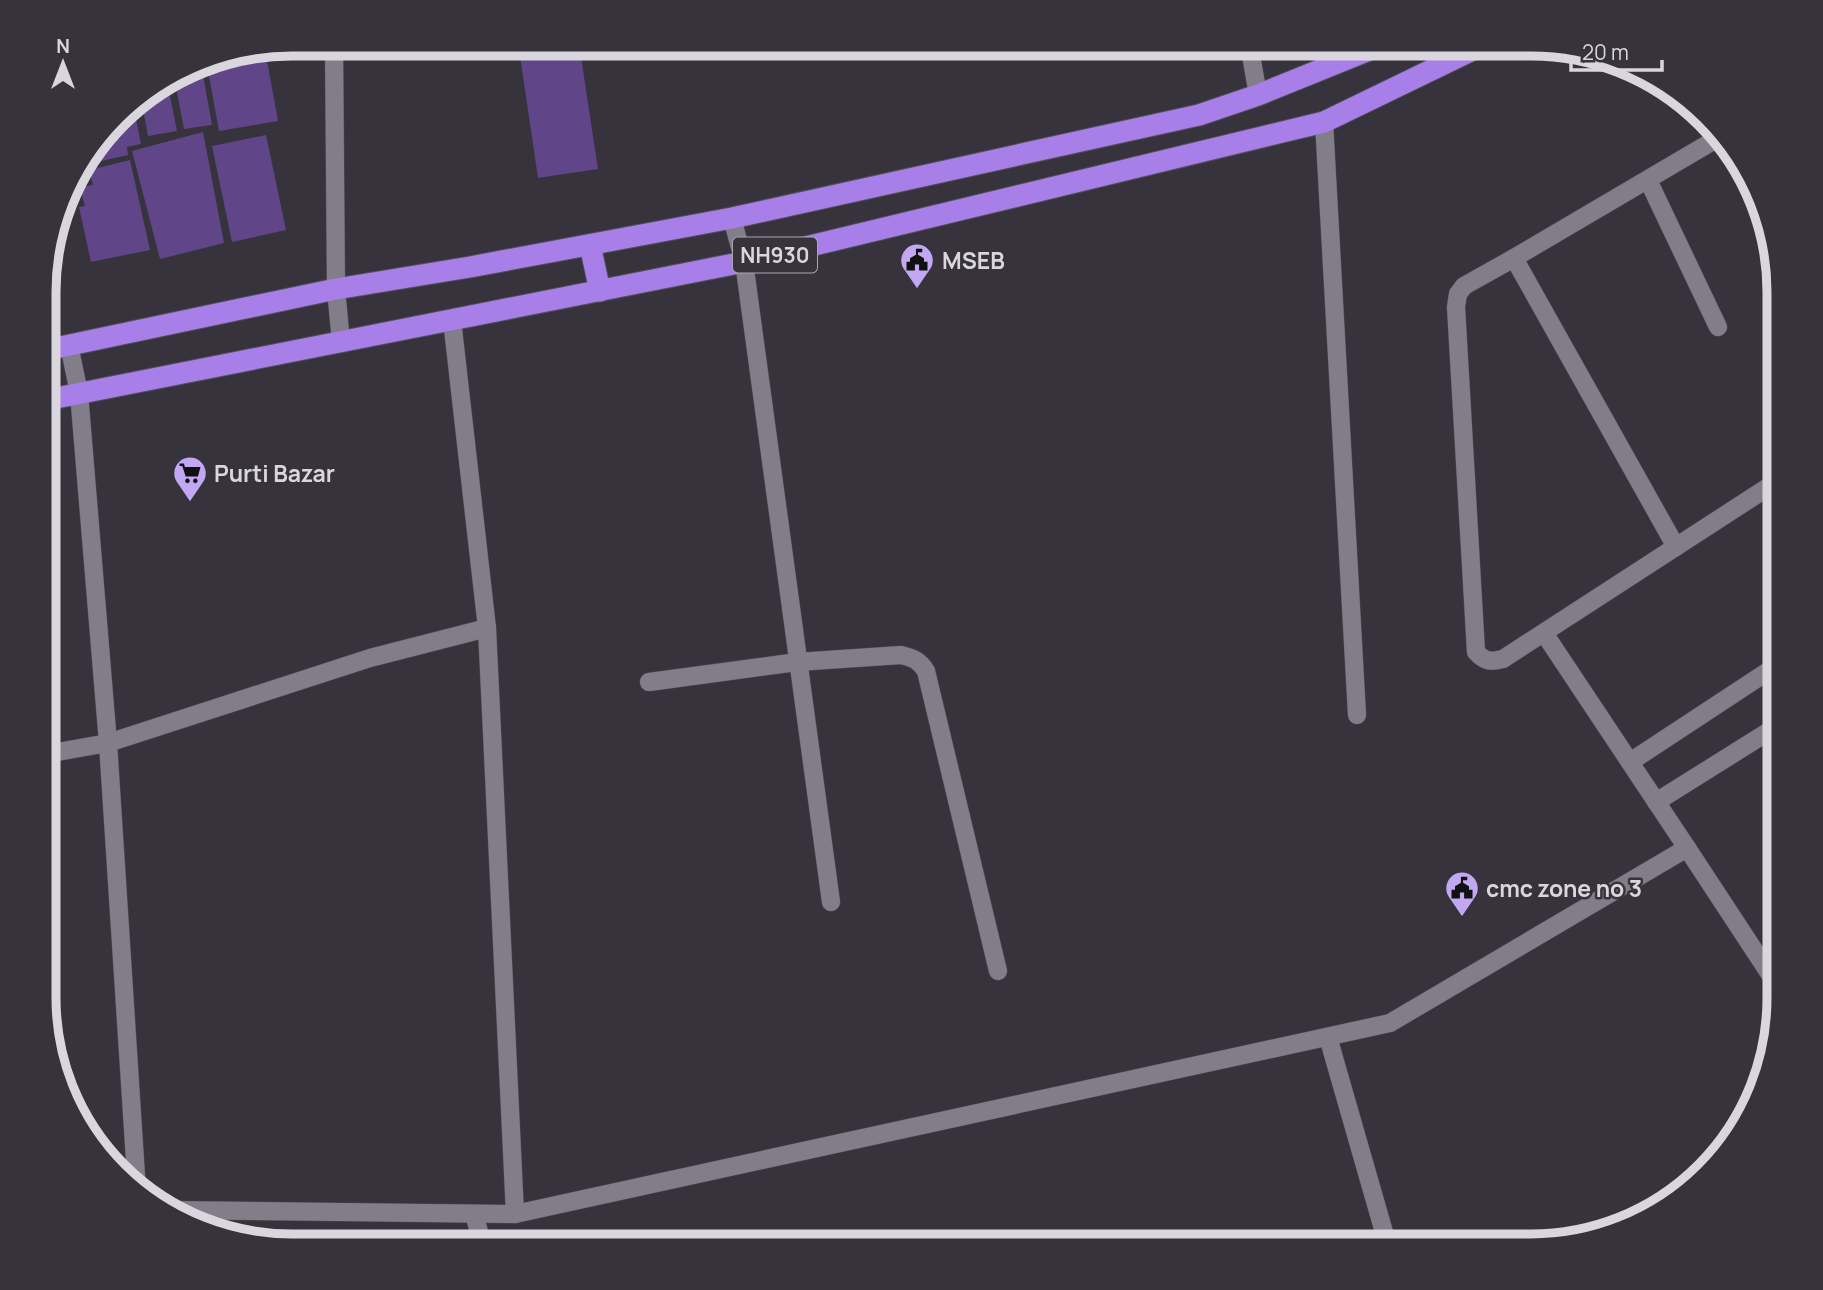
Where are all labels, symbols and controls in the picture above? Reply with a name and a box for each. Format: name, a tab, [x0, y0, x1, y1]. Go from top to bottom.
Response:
north arrow	[28, 28, 98, 98]
scale bar	[1571, 28, 1662, 72]
text: N	[56, 33, 70, 59]
text: 20 m	[1582, 38, 1629, 66]
road number: NH930	[733, 238, 817, 272]
public building icon: MSEB	[898, 241, 936, 290]
place label: MSEB	[942, 244, 1005, 276]
supermarket icon: Purti Bazar	[171, 454, 209, 503]
place label: Purti Bazar	[214, 457, 335, 489]
public building icon: cmc zone no 3	[1443, 869, 1481, 918]
place label: cmc zone no 3	[1486, 872, 1642, 904]

